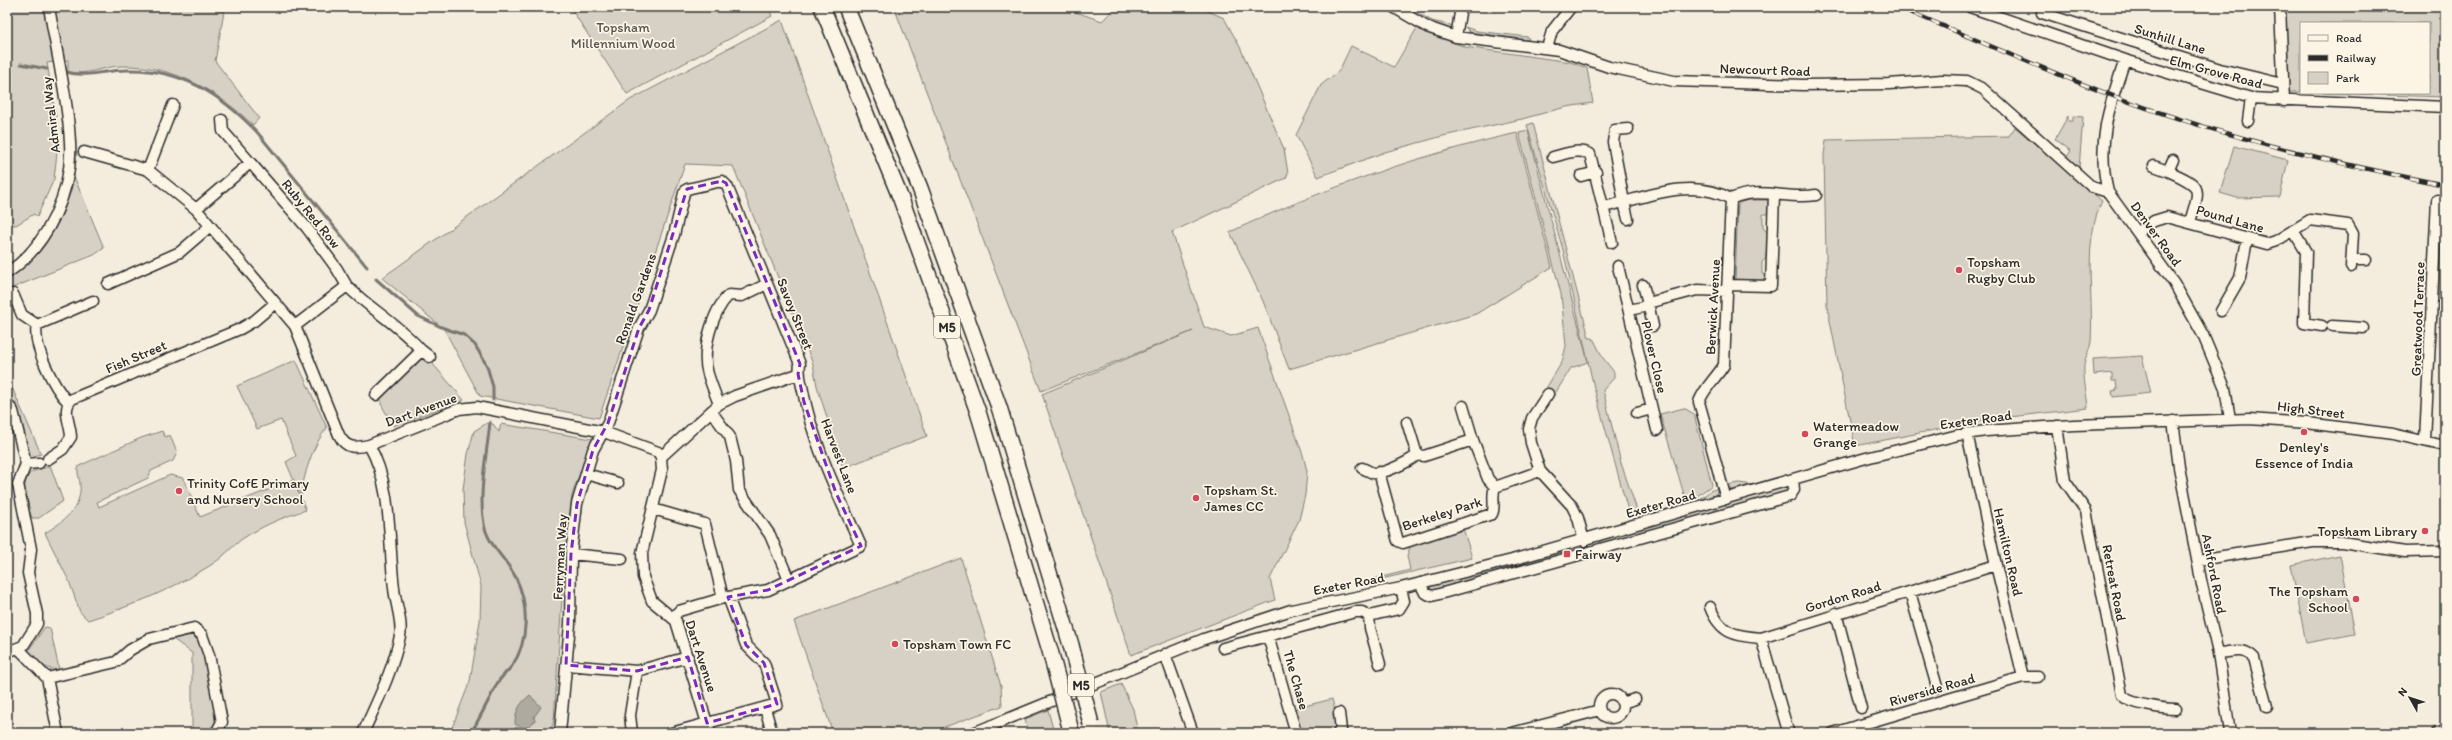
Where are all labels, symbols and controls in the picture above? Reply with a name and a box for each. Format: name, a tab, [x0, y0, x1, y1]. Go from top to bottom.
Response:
park label: Topsham Millennium Wood	[571, 19, 676, 52]
street label: Sunhill Lane	[2132, 20, 2208, 58]
legend	[2300, 22, 2430, 94]
text: Road	[2336, 31, 2362, 45]
street label: Elm Grove Road	[2168, 51, 2265, 93]
text: Railway	[2336, 51, 2376, 65]
street label: Newcourt Road	[1719, 60, 1811, 80]
text: Park	[2336, 71, 2360, 85]
street label: Admiral Way	[38, 75, 64, 154]
street label: Ruby Red Row	[278, 176, 345, 253]
street label: Denver Road	[2127, 198, 2185, 270]
street label: Pound Lane	[2194, 201, 2266, 237]
street label: Ronald Gardens	[612, 251, 660, 347]
place label: Topsham Rugby Club	[1967, 254, 2035, 287]
street label: Berwick Avenue	[1702, 258, 1724, 355]
street label: Greatwood Terrace	[2408, 261, 2429, 377]
marker: Topsham Rugby Club	[1954, 265, 1964, 275]
street label: Savoy Street	[773, 276, 817, 352]
road number: M5	[934, 316, 960, 338]
street label: Plover Close	[1637, 319, 1671, 395]
street label: Fish Street	[103, 337, 169, 377]
street label: Dart Avenue	[383, 389, 459, 431]
street label: High Street	[2276, 397, 2346, 423]
street label: Exeter Road	[1939, 407, 2013, 433]
street label: Harvest Lane	[817, 416, 861, 496]
place label: Watermeadow Grange	[1813, 418, 1900, 451]
marker: Denley's Essence of India	[2299, 427, 2309, 437]
marker: Watermeadow Grange	[1800, 429, 1810, 439]
place label: Denley's Essence of India	[2255, 439, 2353, 472]
place label: Trinity CofE Primary and Nursery School	[187, 475, 309, 508]
place label: Topsham St. James CC	[1204, 482, 1277, 515]
marker: Trinity CofE Primary and Nursery School	[174, 486, 184, 496]
street label: Exeter Road	[1624, 486, 1698, 522]
marker: Topsham St. James CC	[1191, 493, 1201, 503]
street label: Berkeley Park	[1400, 493, 1485, 535]
street label: Hamilton Road	[1990, 506, 2026, 598]
street label: Ferryman Way	[549, 513, 571, 600]
place label: Topsham Library	[2318, 523, 2417, 540]
marker: Topsham Library	[2420, 526, 2430, 536]
street label: Ashford Road	[2198, 532, 2230, 616]
street label: Retreat Road	[2098, 543, 2130, 623]
place label: Fairway	[1575, 546, 1622, 563]
marker: Fairway	[1562, 549, 1572, 559]
street label: Exeter Road	[1312, 569, 1386, 599]
street label: Gordon Road	[1803, 577, 1883, 617]
place label: The Topsham School	[2269, 583, 2349, 616]
marker: The Topsham School	[2351, 594, 2361, 604]
street label: Dart Avenue	[681, 618, 721, 695]
place label: Topsham Town FC	[903, 636, 1011, 653]
marker: Topsham Town FC	[890, 639, 900, 649]
street label: The Chase	[1279, 648, 1313, 712]
street label: Riverside Road	[1887, 670, 1977, 710]
road number: M5	[1068, 674, 1094, 696]
north arrow	[2390, 678, 2430, 718]
text: N	[2395, 685, 2410, 699]

